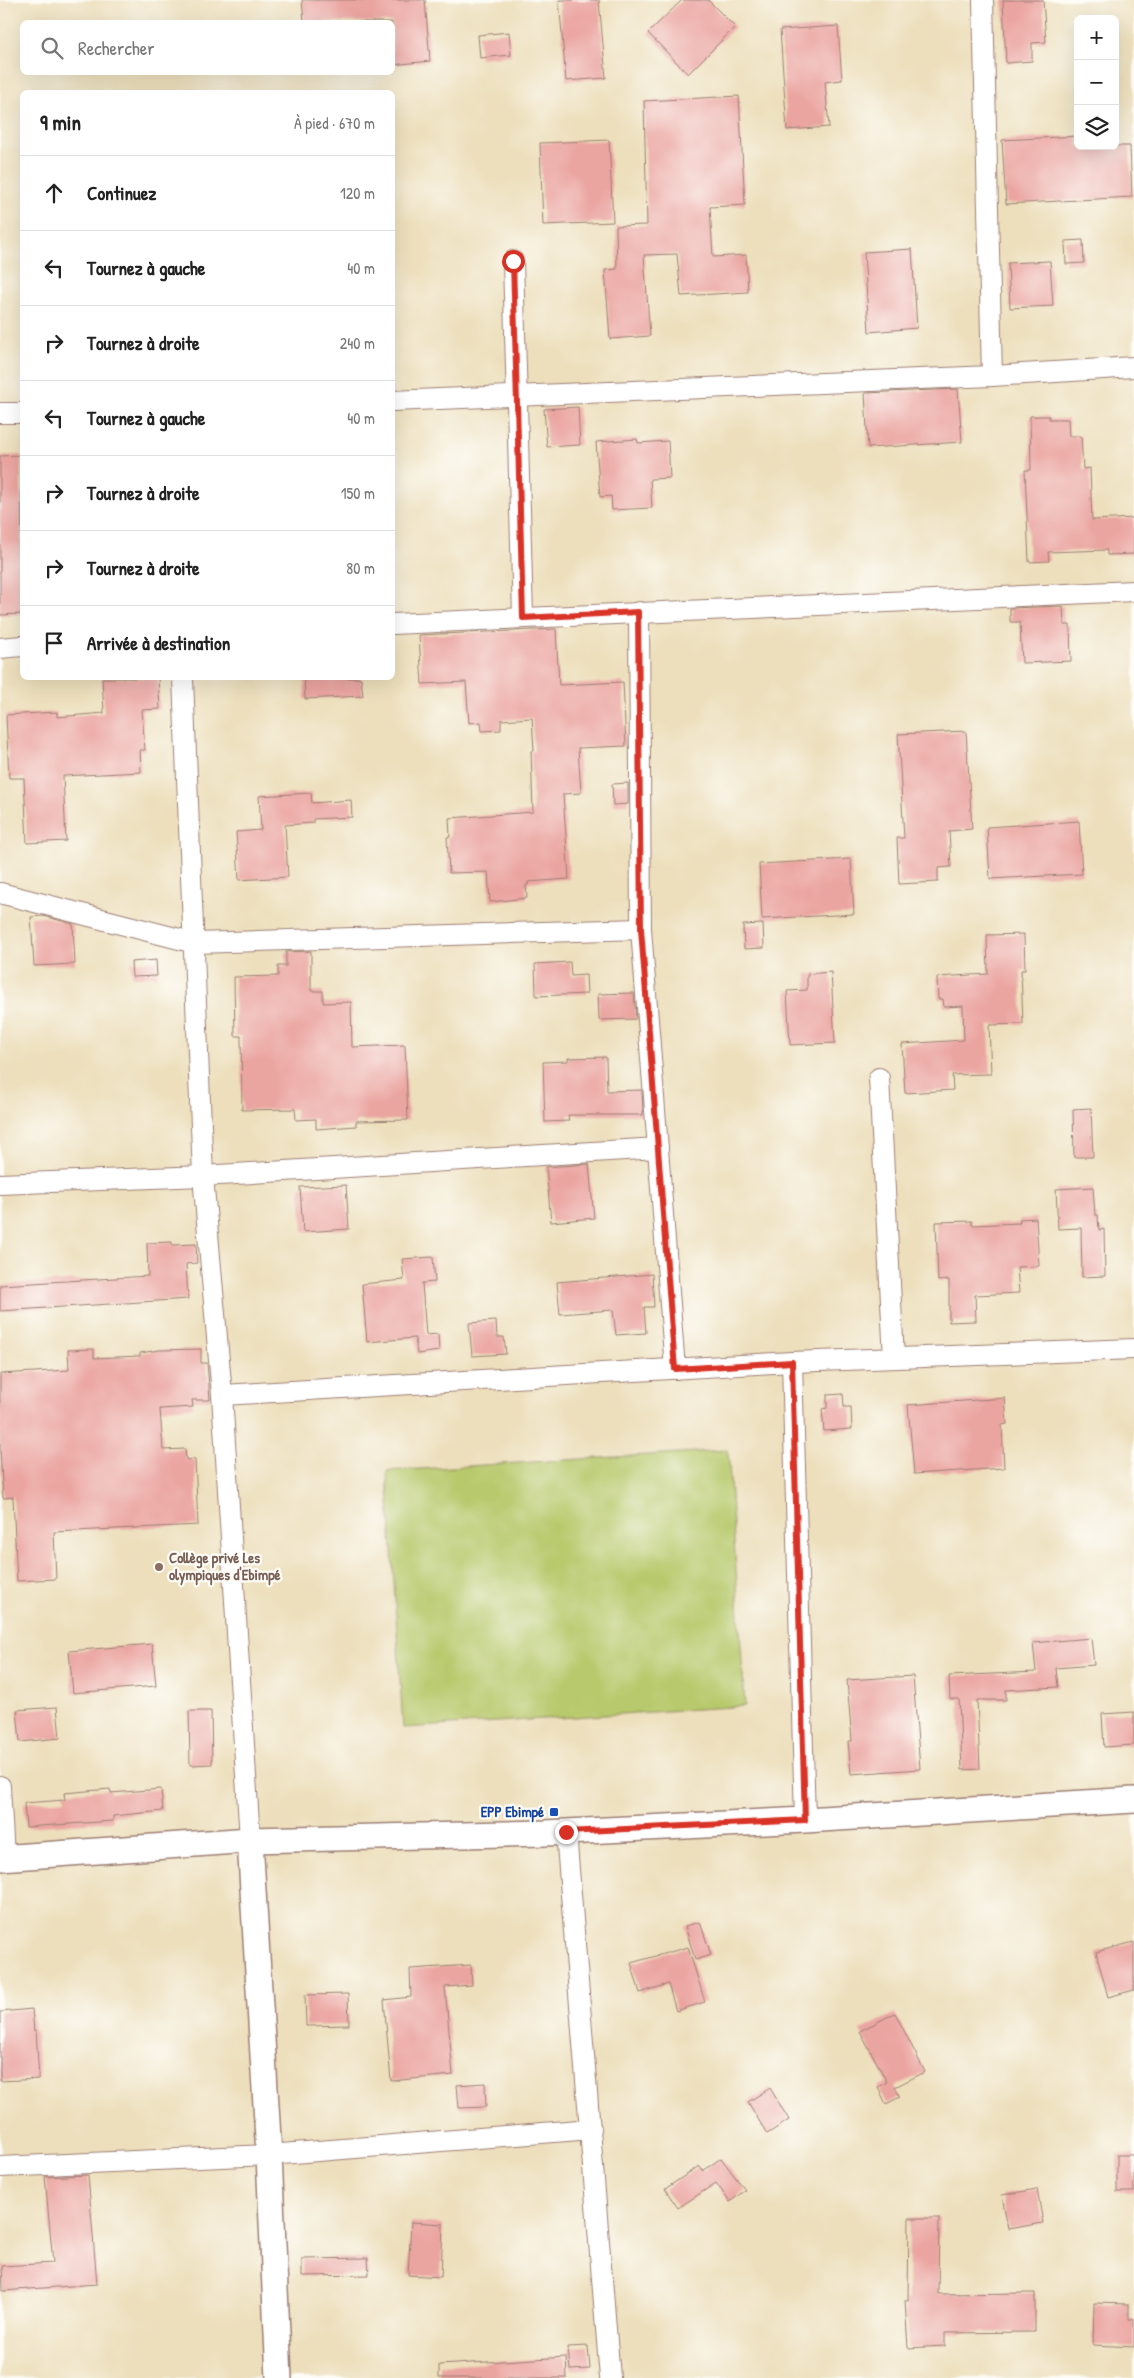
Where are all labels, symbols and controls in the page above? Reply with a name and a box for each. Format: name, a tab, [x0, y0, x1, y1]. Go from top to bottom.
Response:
map controls	[1074, 15, 1119, 150]
button: +	[1074, 15, 1119, 60]
search box	[20, 20, 395, 75]
icon: search	[38, 34, 66, 62]
text: Rechercher	[78, 35, 155, 61]
button: −	[1074, 60, 1119, 105]
button: layers	[1074, 105, 1119, 150]
text: 9 min	[40, 108, 81, 137]
text: À pied · 670 m	[294, 112, 375, 134]
icon: ahead	[40, 179, 68, 207]
text: Continuez	[87, 180, 156, 206]
text: 120 m	[340, 182, 375, 204]
route start	[502, 250, 525, 273]
icon: left	[40, 254, 68, 282]
text: Tournez à gauche	[87, 255, 205, 281]
text: 40 m	[347, 257, 375, 279]
icon: right	[40, 329, 68, 357]
text: Tournez à droite	[87, 330, 200, 356]
text: 240 m	[340, 332, 375, 354]
icon: left	[40, 404, 68, 432]
text: Tournez à gauche	[87, 405, 205, 431]
text: 40 m	[347, 407, 375, 429]
icon: right	[40, 479, 68, 507]
text: Tournez à droite	[87, 480, 200, 506]
text: 150 m	[341, 482, 375, 504]
icon: right	[40, 554, 68, 582]
text: Tournez à droite	[87, 555, 200, 581]
text: 80 m	[346, 557, 375, 579]
icon: arrive	[40, 629, 68, 657]
text: Arrivée à destination	[87, 630, 230, 656]
place label: Collège privé Les olympiques d'Ebimpé	[169, 1547, 281, 1586]
marker: Collège privé Les olympiques d'Ebimpé	[153, 1561, 165, 1573]
place label: EPP Ebimpé	[481, 1801, 544, 1823]
marker: EPP Ebimpé	[548, 1806, 560, 1818]
route end	[555, 1821, 578, 1844]

